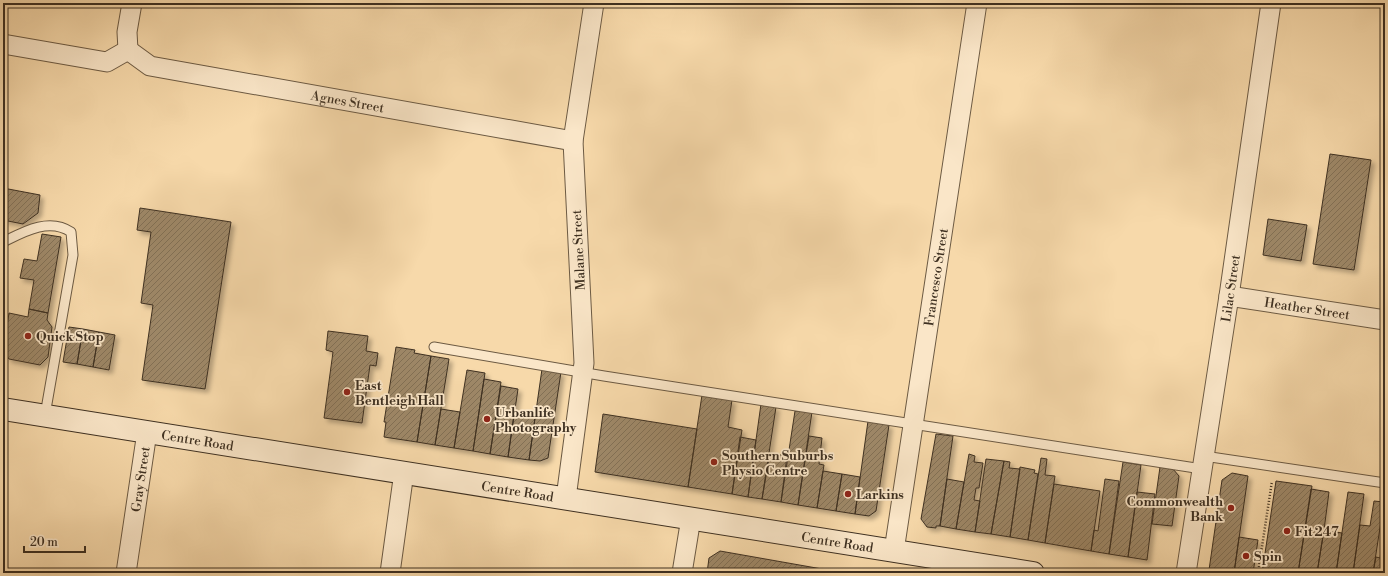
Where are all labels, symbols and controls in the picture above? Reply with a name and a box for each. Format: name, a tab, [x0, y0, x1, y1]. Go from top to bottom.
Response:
street label: Agnes Street	[309, 88, 386, 116]
street label: Malane Street	[569, 209, 589, 291]
street label: Francesco Street	[921, 227, 952, 327]
street label: Lilac Street	[1218, 253, 1244, 323]
street label: Heather Street	[1263, 295, 1351, 324]
place label: Quick Stop	[36, 329, 104, 345]
marker: Quick Stop	[23, 331, 33, 341]
place label: East Bentleigh Hall	[355, 378, 445, 409]
marker: East Bentleigh Hall	[342, 387, 352, 397]
place label: Urbanlife Photography	[495, 405, 577, 436]
marker: Urbanlife Photography	[482, 414, 492, 424]
street label: Centre Road	[160, 427, 235, 455]
street label: Gray Street	[128, 445, 154, 513]
place label: Southern Suburbs Physio Centre	[722, 448, 834, 479]
marker: Southern Suburbs Physio Centre	[709, 457, 719, 467]
street label: Centre Road	[480, 478, 555, 506]
place label: Larkins	[856, 487, 904, 503]
marker: Larkins	[843, 489, 853, 499]
place label: Commonwealth Bank	[1127, 494, 1224, 525]
marker: Commonwealth Bank	[1226, 503, 1236, 513]
place label: Fit 247	[1295, 524, 1339, 540]
marker: Fit 247	[1282, 526, 1292, 536]
scale bar	[24, 528, 85, 554]
street label: Centre Road	[800, 529, 875, 557]
text: 20 m	[30, 535, 58, 550]
place label: Spin	[1254, 549, 1282, 565]
marker: Spin	[1241, 551, 1251, 561]

